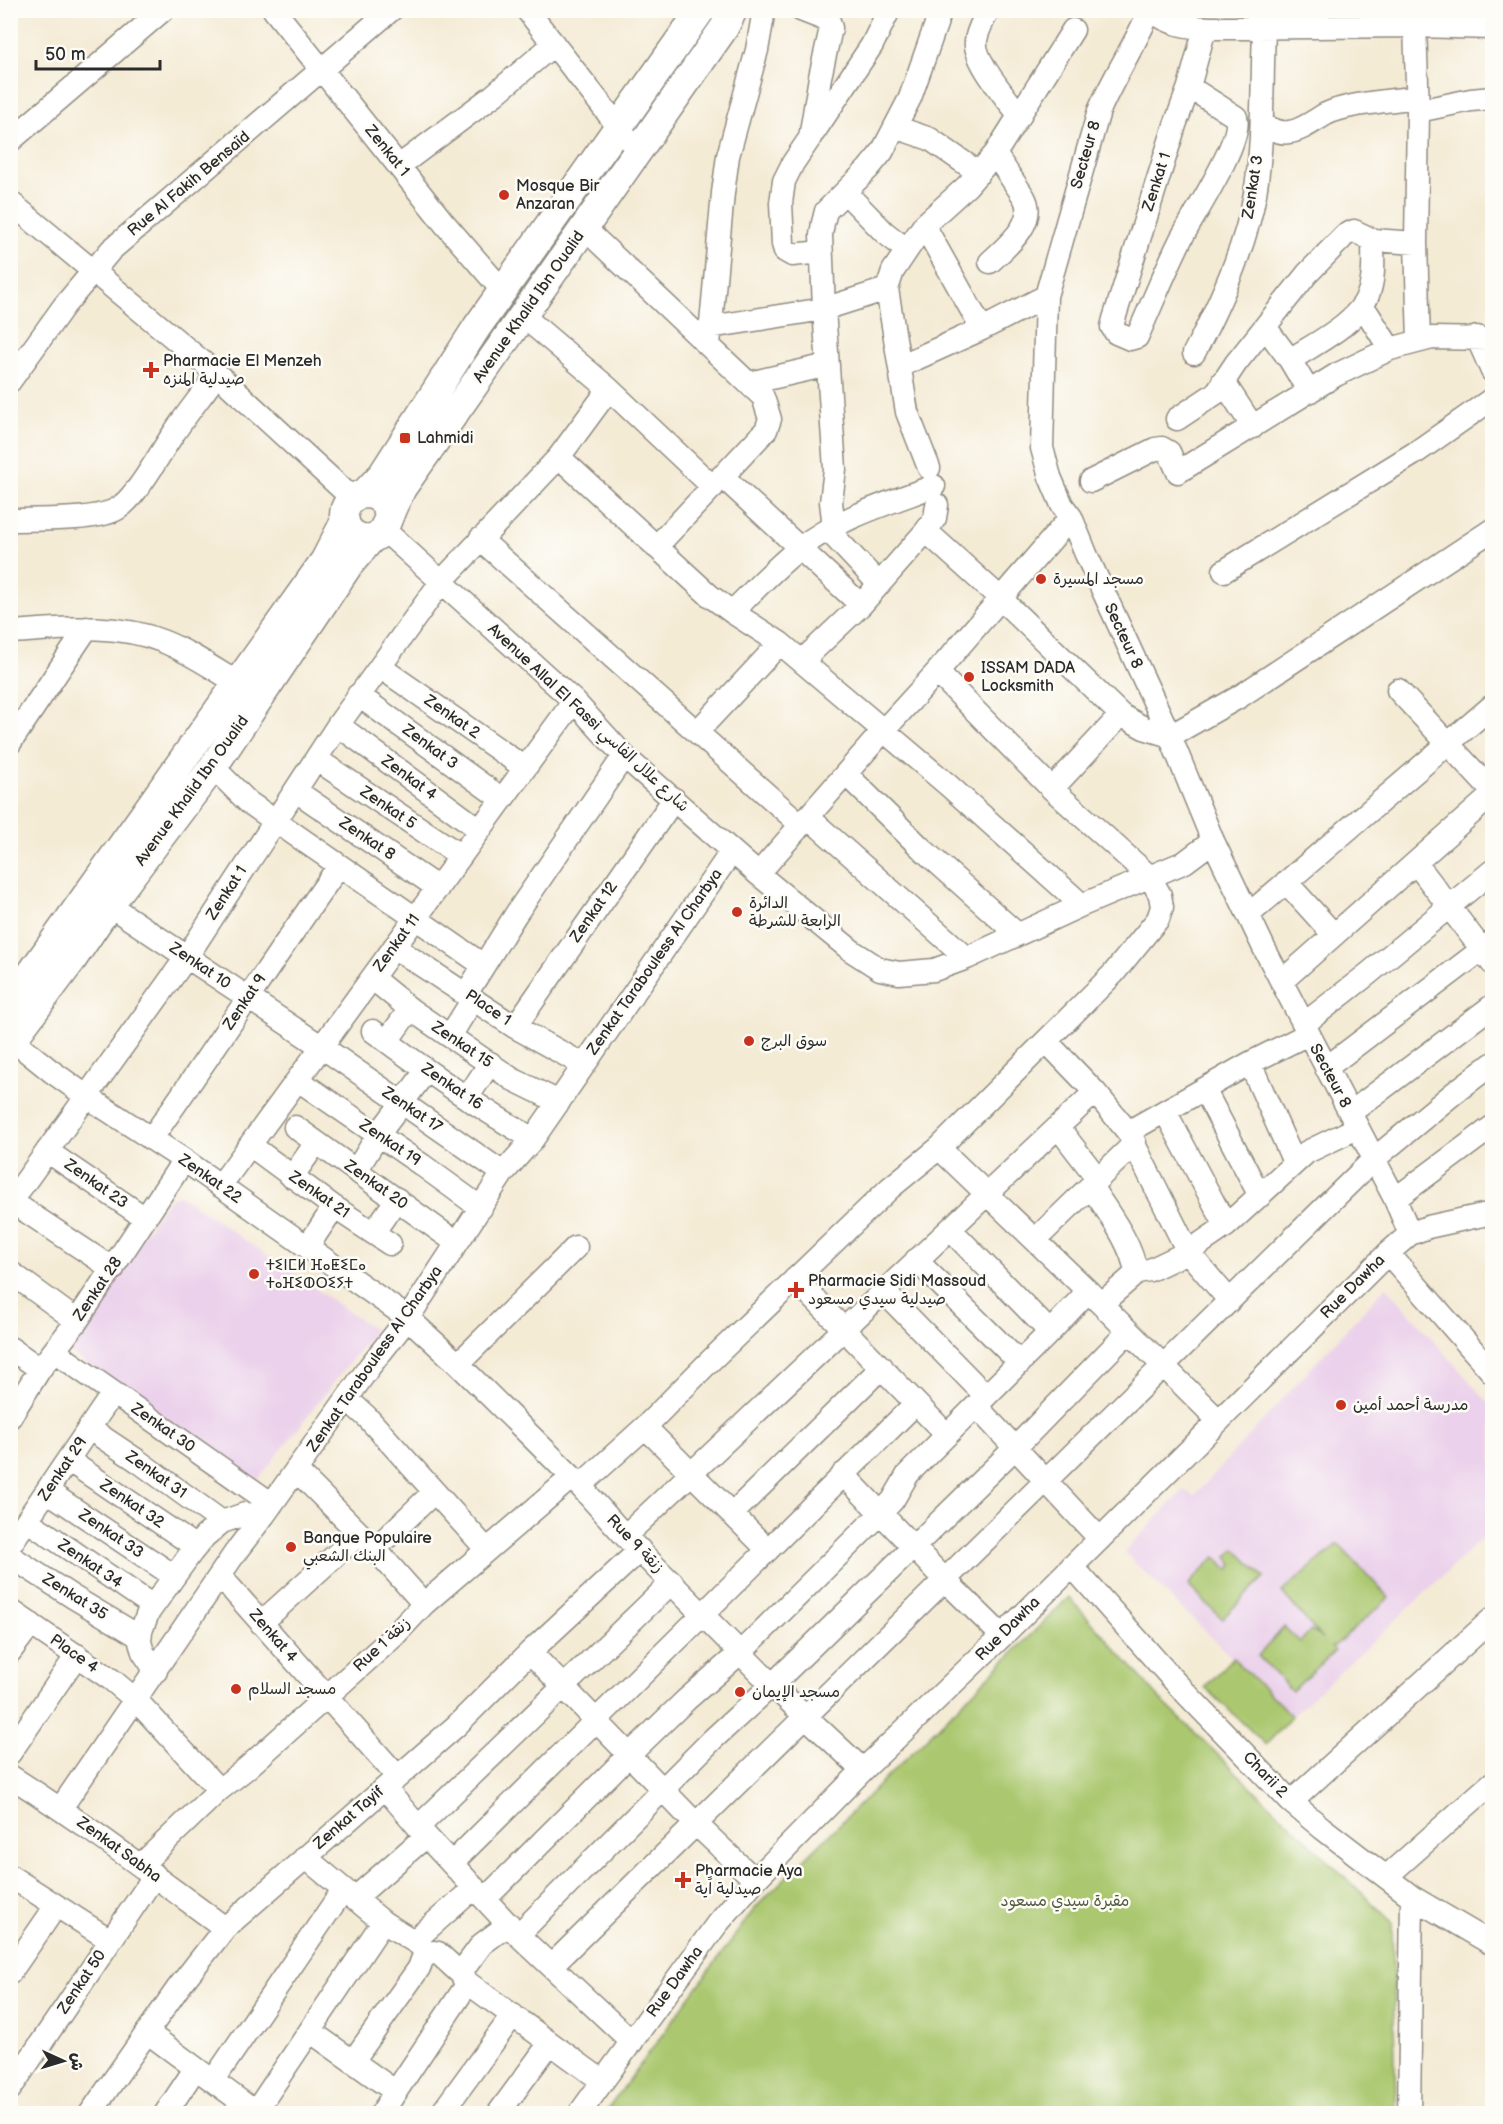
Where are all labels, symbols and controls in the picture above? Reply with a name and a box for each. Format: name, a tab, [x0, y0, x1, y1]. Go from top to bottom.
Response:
scale bar	[36, 33, 160, 71]
text: 50 m	[45, 44, 86, 65]
street label: Secteur 8	[1067, 119, 1105, 191]
street label: Zenkat 1	[360, 121, 413, 180]
street label: Rue Al Fakih Bensaïd	[124, 127, 254, 241]
street label: Zenkat 1	[1138, 150, 1175, 215]
street label: Zenkat 3	[1238, 154, 1267, 221]
place label: Mosque Bir Anzaran	[516, 177, 600, 214]
marker: Mosque Bir Anzaran	[497, 188, 511, 202]
street label: Avenue Khalid Ibn Oualid	[469, 227, 589, 387]
place label: Pharmacie El Menzeh صيدلية المنزه	[163, 352, 322, 389]
marker: Pharmacie El Menzeh صيدلية المنزه	[144, 363, 158, 377]
place label: Lahmidi	[417, 429, 474, 448]
marker: Lahmidi	[398, 431, 412, 445]
place label: مسجد المسيرة	[1053, 570, 1144, 589]
marker: مسجد المسيرة	[1034, 572, 1048, 586]
street label: Secteur 8	[1100, 600, 1146, 672]
street label: Avenue Allal El Fassi شارع علال الفاسي	[481, 620, 692, 819]
place label: ISSAM DADA Locksmith	[981, 659, 1075, 696]
marker: ISSAM DADA Locksmith	[962, 670, 976, 684]
street label: Zenkat 2	[420, 690, 484, 743]
street label: Avenue Khalid Ibn Oualid	[131, 712, 253, 870]
street label: Zenkat 3	[398, 720, 462, 774]
street label: Zenkat 4	[377, 751, 441, 805]
street label: Zenkat 5	[356, 782, 420, 834]
street label: Zenkat 8	[335, 813, 399, 865]
street label: Zenkat 1	[202, 863, 251, 924]
street label: Zenkat Tarabouless Al Charbya	[583, 865, 727, 1059]
street label: Zenkat 12	[566, 878, 622, 947]
place label: الدائرة الرابعة للشرطة	[749, 894, 841, 931]
marker: الدائرة الرابعة للشرطة	[730, 905, 744, 919]
street label: Zenkat 11	[369, 910, 424, 976]
street label: Zenkat 10	[165, 938, 234, 993]
street label: Zenkat 9	[219, 970, 271, 1034]
street label: Place 1	[462, 986, 514, 1030]
street label: Zenkat 15	[427, 1017, 496, 1072]
place label: سوق البرج	[761, 1032, 827, 1051]
marker: سوق البرج	[742, 1034, 756, 1048]
street label: Secteur 8	[1305, 1041, 1355, 1111]
street label: Zenkat 16	[417, 1059, 487, 1115]
street label: Zenkat 17	[378, 1082, 446, 1137]
street label: Zenkat 19	[355, 1115, 424, 1170]
street label: Zenkat 22	[174, 1150, 246, 1208]
street label: Zenkat 23	[60, 1155, 132, 1213]
street label: Zenkat 20	[340, 1156, 411, 1214]
street label: Zenkat 21	[284, 1167, 353, 1223]
street label: Rue Dawha	[1317, 1251, 1389, 1323]
street label: Zenkat 28	[69, 1253, 126, 1325]
place label: ⵜⵉⵏⵎⵍ ⴼⴰⵟⵉⵎⴰ ⵜⴰⴼⵉⵀⵔⵉⵢⵜ	[266, 1256, 366, 1293]
street label: Zenkat Tarabouless Al Charbya	[303, 1262, 447, 1456]
marker: ⵜⵉⵏⵎⵍ ⴼⴰⵟⵉⵎⴰ ⵜⴰⴼⵉⵀⵔⵉⵢⵜ	[247, 1267, 261, 1281]
place label: Pharmacie Sidi Massoud صيدلية سيدي مسعود	[808, 1272, 986, 1310]
marker: Pharmacie Sidi Massoud صيدلية سيدي مسعود	[789, 1283, 803, 1297]
place label: مدرسة أحمد أمين	[1353, 1396, 1468, 1415]
marker: مدرسة أحمد أمين	[1334, 1398, 1348, 1412]
street label: Zenkat 30	[127, 1399, 199, 1457]
street label: Zenkat 29	[34, 1433, 91, 1505]
street label: Zenkat 31	[121, 1447, 190, 1503]
street label: Zenkat 32	[95, 1475, 168, 1533]
street label: Zenkat 33	[74, 1505, 147, 1563]
street label: Rue 9 زنقة	[602, 1511, 668, 1577]
place label: Banque Populaire البنك الشعبي	[303, 1529, 432, 1570]
street label: Zenkat 34	[53, 1535, 126, 1593]
marker: Banque Populaire البنك الشعبي	[284, 1540, 298, 1554]
street label: Zenkat 35	[38, 1569, 111, 1624]
street label: Rue Dawha	[972, 1593, 1044, 1665]
street label: Zenkat 4	[244, 1605, 301, 1667]
street label: Rue 1 زنقة	[350, 1614, 414, 1676]
street label: Place 4	[46, 1631, 102, 1678]
place label: مسجد السلام	[248, 1680, 336, 1701]
marker: مسجد السلام	[229, 1682, 243, 1696]
place label: مسجد الإيمان	[752, 1683, 840, 1702]
marker: مسجد الإيمان	[733, 1685, 747, 1699]
street label: Charii 2	[1239, 1748, 1292, 1802]
street label: Zenkat Tayif	[309, 1782, 388, 1854]
street label: Zenkat Sabha	[72, 1812, 165, 1887]
place label: Pharmacie Aya صيدلية اًية	[695, 1862, 803, 1899]
marker: Pharmacie Aya صيدلية اًية	[676, 1873, 690, 1887]
park label: مقبرة سيدي مسعود	[1001, 1892, 1129, 1912]
street label: Rue Dawha	[643, 1943, 707, 2021]
street label: Zenkat 50	[53, 1947, 110, 2018]
north arrow	[33, 2031, 93, 2091]
text: ش	[66, 2052, 87, 2071]

